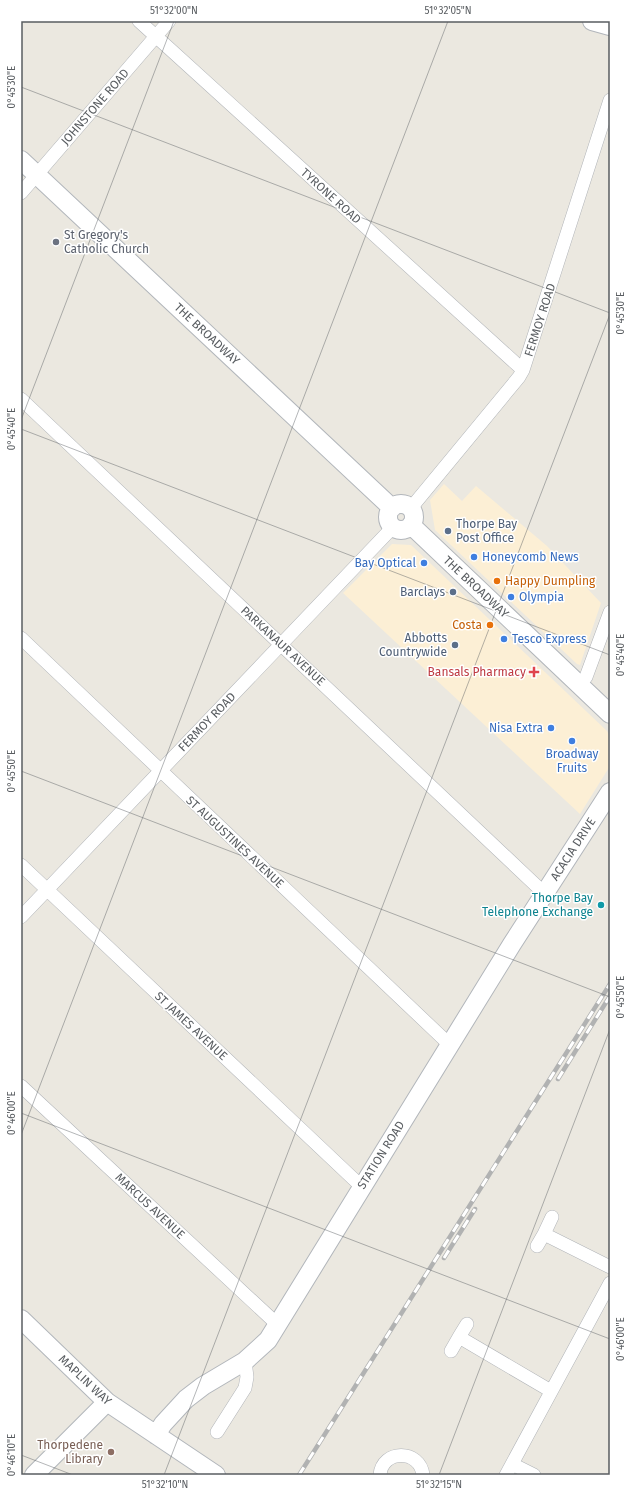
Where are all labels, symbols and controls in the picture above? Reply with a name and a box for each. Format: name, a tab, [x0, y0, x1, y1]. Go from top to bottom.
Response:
text: 51°32'00"N	[150, 5, 198, 17]
text: 51°32'05"N	[424, 5, 472, 17]
text: 0°45'30"E	[6, 66, 18, 108]
street label: JOHNSTONE ROAD	[58, 66, 132, 148]
street label: TYRONE ROAD	[298, 165, 364, 227]
place label: St Gregory's Catholic Church	[64, 228, 149, 256]
marker: St Gregory's Catholic Church	[51, 237, 61, 247]
street label: FERMOY ROAD	[522, 281, 559, 359]
text: 0°45'30"E	[615, 292, 627, 334]
street label: THE BROADWAY	[172, 300, 243, 368]
text: 0°45'40"E	[6, 408, 18, 450]
place label: Thorpe Bay Post Office	[456, 517, 517, 545]
marker: Thorpe Bay Post Office	[443, 526, 453, 536]
place label: Honeycomb News	[482, 550, 579, 564]
marker: Honeycomb News	[469, 552, 479, 562]
street label: THE BROADWAY	[441, 553, 512, 621]
place label: Bay Optical	[355, 556, 416, 570]
marker: Bay Optical	[419, 558, 429, 568]
place label: Happy Dumpling	[505, 574, 596, 588]
marker: Happy Dumpling	[492, 576, 502, 586]
place label: Barclays	[400, 585, 445, 599]
marker: Barclays	[448, 587, 458, 597]
place label: Olympia	[519, 590, 564, 604]
marker: Olympia	[506, 592, 516, 602]
street label: PARKANAUR AVENUE	[238, 603, 328, 689]
place label: Costa	[452, 618, 482, 632]
marker: Costa	[485, 620, 495, 630]
place label: Abbotts Countrywide	[379, 631, 447, 659]
place label: Tesco Express	[512, 632, 587, 646]
marker: Tesco Express	[499, 634, 509, 644]
text: 0°45'40"E	[615, 634, 627, 676]
marker: Abbotts Countrywide	[450, 640, 460, 650]
place label: Bansals Pharmacy	[428, 665, 526, 679]
marker: Bansals Pharmacy	[529, 667, 539, 677]
street label: FERMOY ROAD	[175, 689, 239, 754]
place label: Nisa Extra	[489, 721, 543, 735]
marker: Nisa Extra	[546, 723, 556, 733]
marker: Broadway Fruits	[567, 736, 577, 746]
place label: Broadway Fruits	[546, 747, 599, 775]
text: 0°45'50"E	[6, 750, 18, 792]
street label: ST AUGUSTINES AVENUE	[183, 793, 287, 891]
street label: ACACIA DRIVE	[547, 815, 599, 883]
place label: Thorpe Bay Telephone Exchange	[482, 891, 593, 919]
marker: Thorpe Bay Telephone Exchange	[596, 900, 606, 910]
text: 0°45'50"E	[615, 976, 627, 1018]
street label: ST JAMES AVENUE	[152, 989, 230, 1063]
text: 0°46'00"E	[6, 1091, 18, 1135]
street label: STATION ROAD	[355, 1118, 408, 1192]
street label: MARCUS AVENUE	[112, 1170, 188, 1242]
text: 0°46'00"E	[615, 1317, 627, 1361]
street label: MAPLIN WAY	[56, 1352, 115, 1408]
text: 0°46'10"E	[6, 1434, 18, 1476]
place label: Thorpedene Library	[37, 1438, 103, 1466]
marker: Thorpedene Library	[106, 1447, 116, 1457]
text: 51°32'10"N	[142, 1479, 188, 1491]
text: 51°32'15"N	[416, 1479, 462, 1491]

